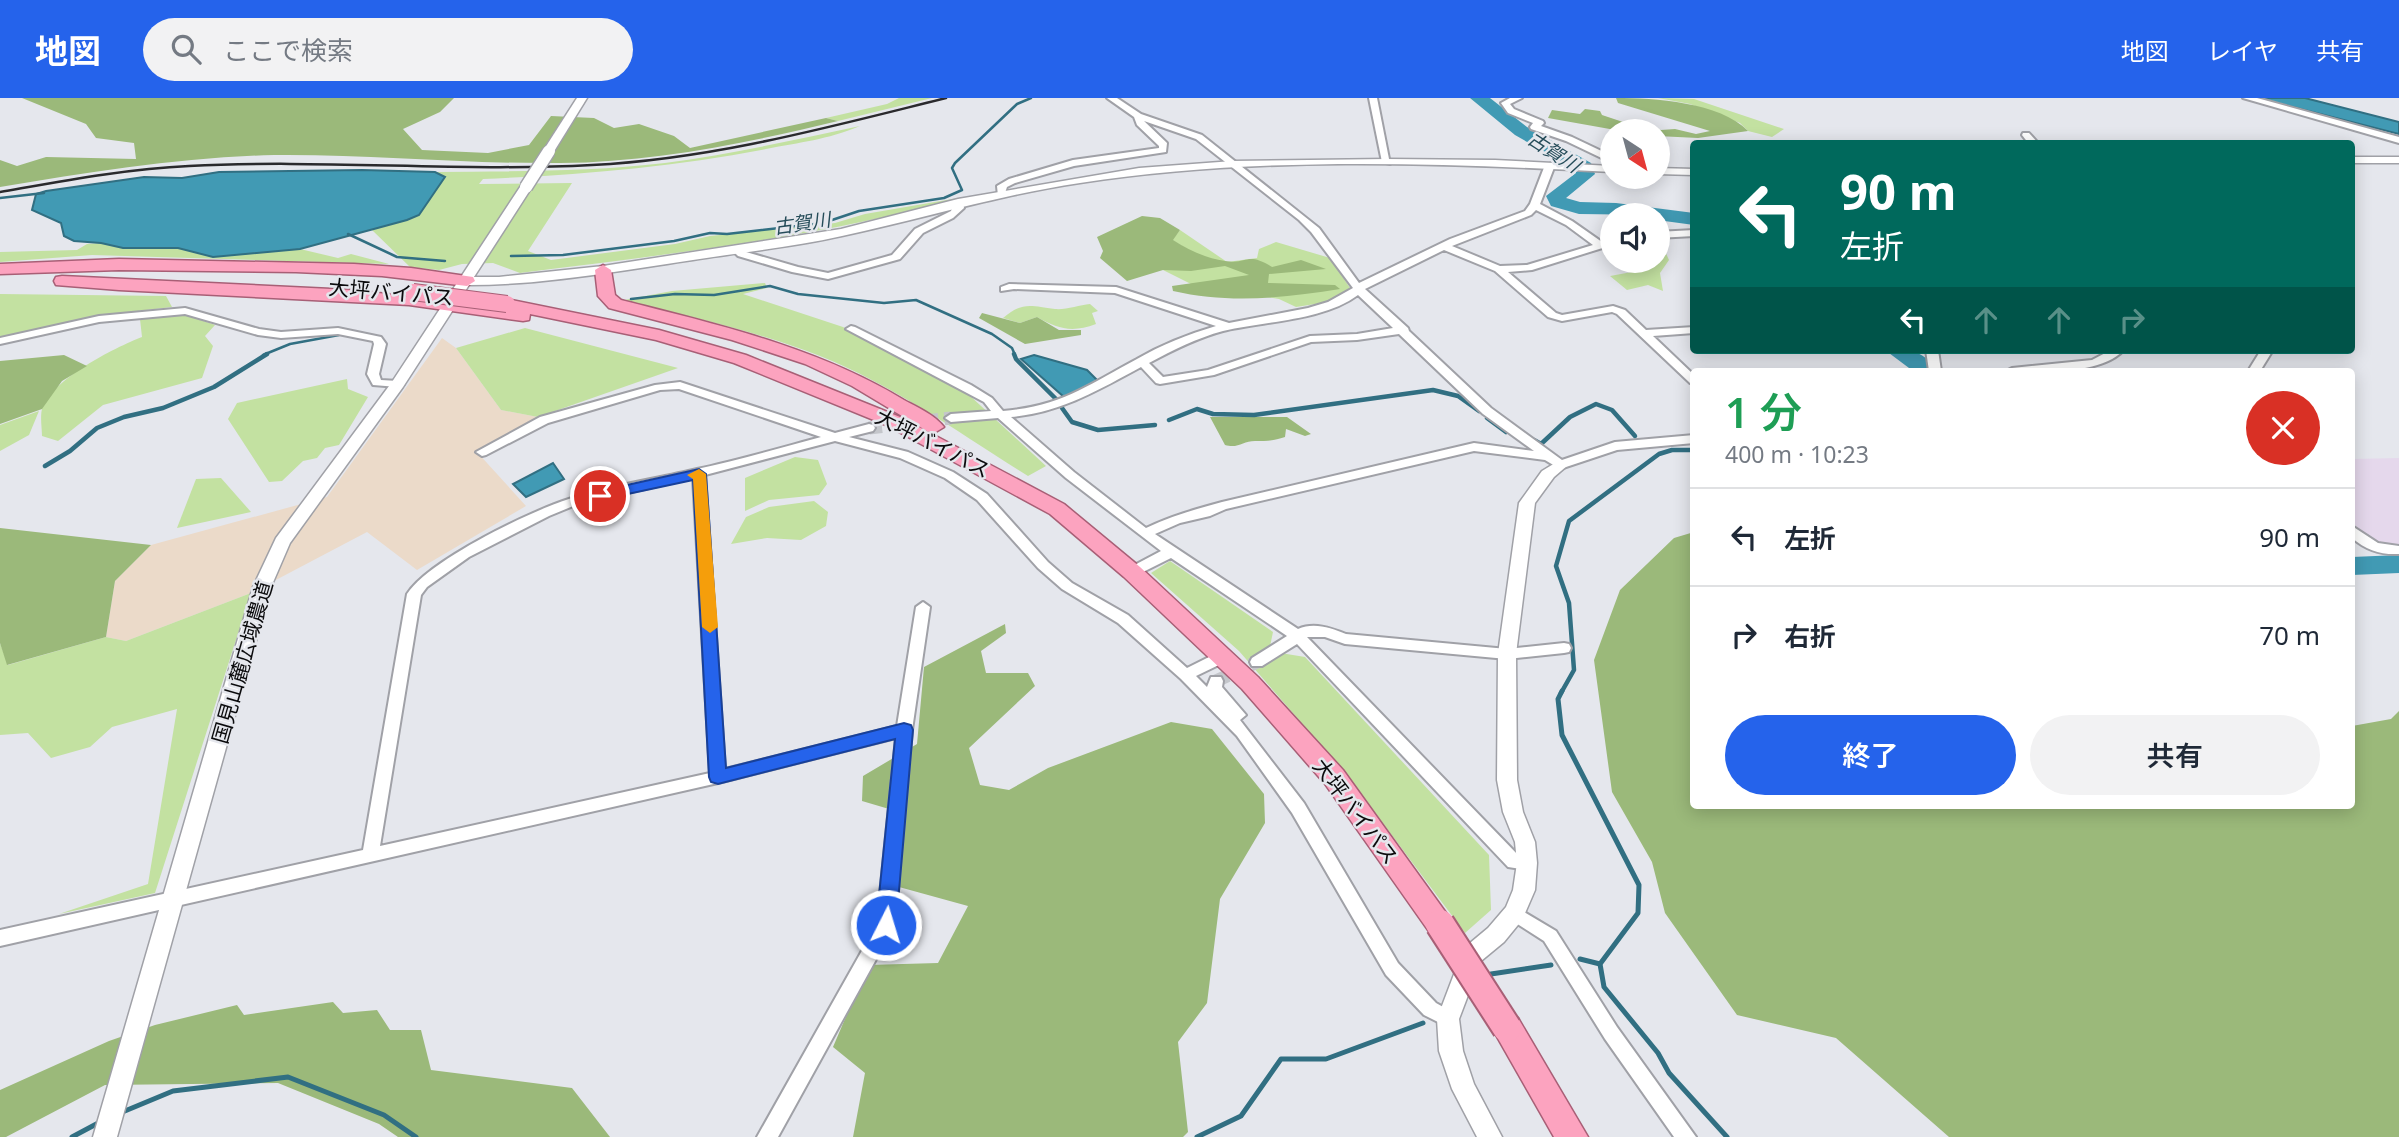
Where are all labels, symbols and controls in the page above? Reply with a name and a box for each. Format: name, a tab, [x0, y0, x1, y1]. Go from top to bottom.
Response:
search box	[143, 18, 633, 81]
text: 地図	[35, 28, 101, 73]
icon: search	[167, 30, 205, 68]
text: ここで検索	[223, 32, 353, 68]
text: 地図	[2121, 34, 2169, 67]
text: レイヤ	[2207, 34, 2278, 67]
text: 共有	[2316, 34, 2364, 67]
north arrow	[1600, 119, 1670, 189]
map controls	[1600, 119, 1670, 273]
water label: 古賀川	[1523, 126, 1587, 180]
text: 90 m	[1840, 158, 1957, 224]
icon: left	[1725, 168, 1816, 259]
button: sound	[1600, 203, 1670, 273]
water label: 古賀川	[772, 206, 834, 240]
text: 左折	[1840, 224, 1904, 267]
street label: 大坪バイパス	[327, 273, 455, 311]
icon: left	[1894, 301, 1932, 339]
icon: ahead	[1967, 301, 2005, 339]
icon: ahead	[2040, 301, 2078, 339]
icon: right	[2113, 301, 2151, 339]
text: 1 分	[1725, 383, 1802, 440]
button: close	[2246, 391, 2320, 465]
street label: 大坪バイパス	[871, 402, 995, 484]
text: 400 m · 10:23	[1725, 438, 1869, 470]
pin	[570, 466, 630, 526]
icon: arrive	[581, 477, 619, 515]
icon: left	[1725, 518, 1763, 556]
text: 90 m	[2259, 519, 2320, 555]
text: 左折	[1784, 520, 1836, 556]
street label: 国見山麓広域農道	[205, 577, 279, 747]
icon: right	[1725, 616, 1763, 654]
text: 70 m	[2259, 617, 2320, 653]
text: 右折	[1784, 618, 1836, 654]
button: 終了	[1725, 715, 2016, 795]
button: 共有	[2030, 715, 2320, 795]
street label: 大坪バイパス	[1307, 752, 1405, 870]
position arrow	[849, 888, 923, 962]

